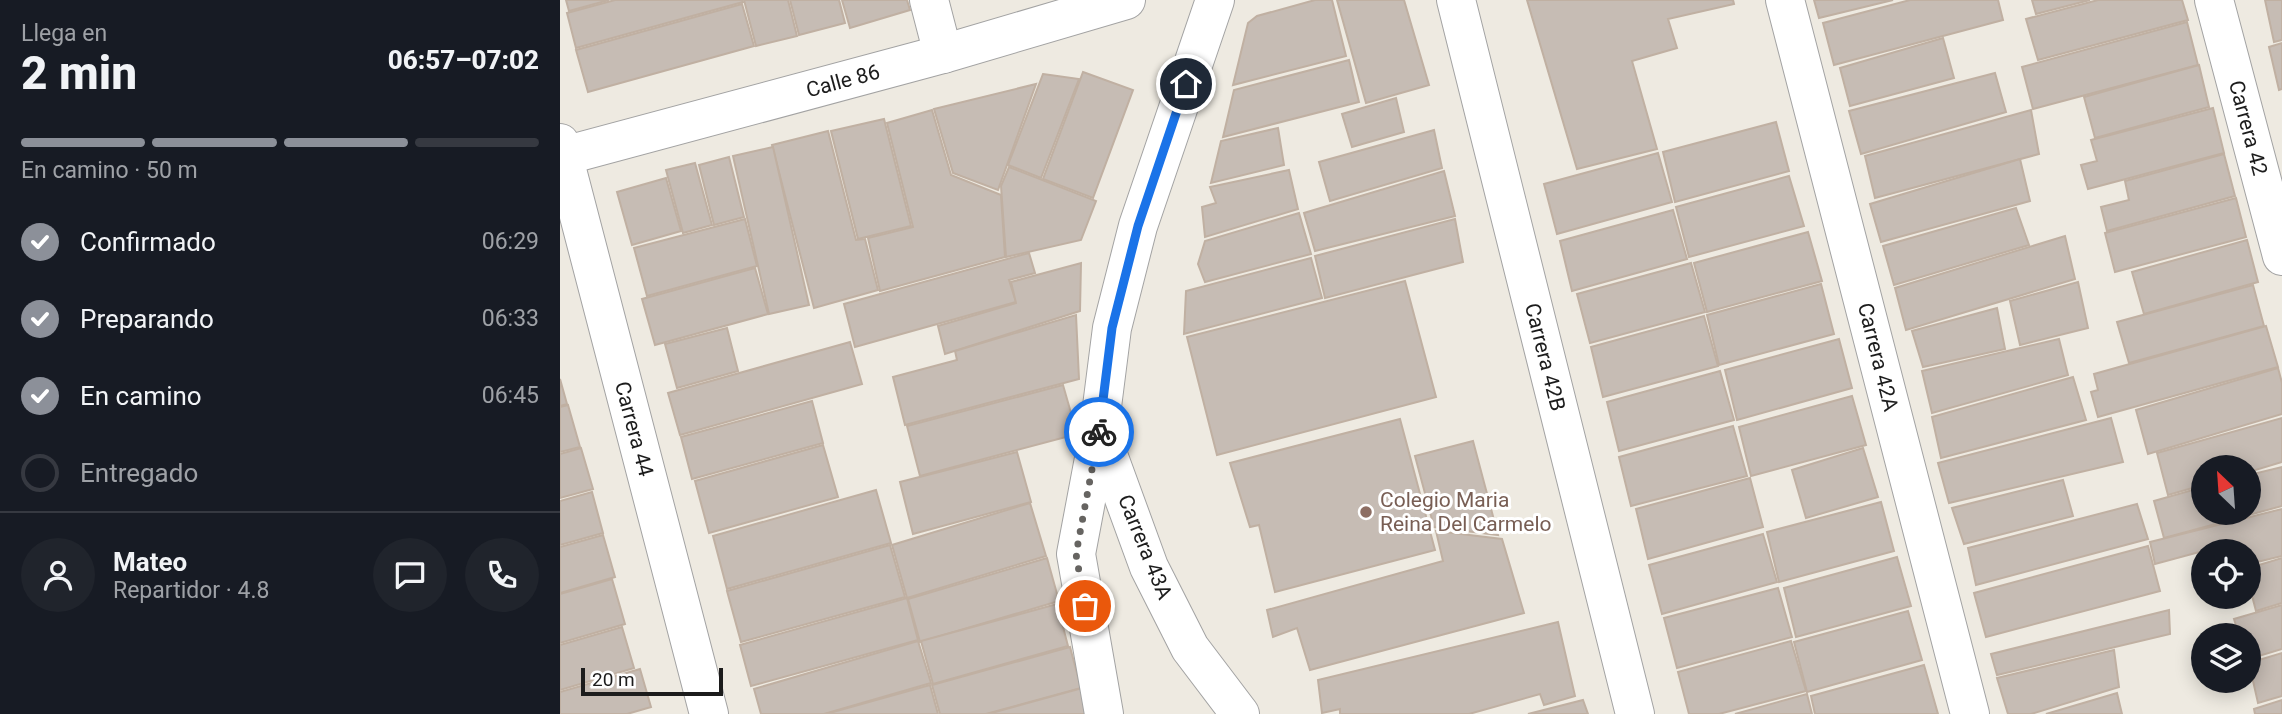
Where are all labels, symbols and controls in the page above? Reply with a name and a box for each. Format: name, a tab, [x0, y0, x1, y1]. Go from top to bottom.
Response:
text: Llega en	[21, 20, 107, 47]
text: 06:57–07:02	[388, 45, 539, 75]
text: 2 min	[21, 46, 137, 100]
pin	[1156, 54, 1216, 114]
street label: Calle 86	[804, 60, 882, 102]
icon: home	[1167, 65, 1205, 103]
street label: Carrera 42	[2224, 78, 2272, 178]
text: En camino · 50 m	[21, 157, 198, 184]
icon: check	[21, 223, 59, 261]
text: Confirmado	[80, 227, 216, 257]
text: 06:29	[482, 228, 539, 255]
icon: check	[21, 300, 59, 338]
street label: Carrera 42A	[1853, 300, 1903, 414]
street label: Carrera 42B	[1520, 301, 1570, 413]
text: Preparando	[80, 304, 214, 334]
text: 06:33	[482, 305, 539, 332]
icon: check	[21, 377, 59, 415]
street label: Carrera 44	[610, 379, 658, 479]
text: En camino	[80, 381, 202, 411]
text: 06:45	[482, 382, 539, 409]
courier	[1064, 397, 1134, 467]
icon: bike	[1080, 413, 1118, 451]
north arrow	[2191, 455, 2261, 525]
map controls	[2191, 455, 2261, 693]
text: Entregado	[80, 458, 198, 488]
place label: Colegio Maria Reina Del Carmelo	[1380, 488, 1552, 536]
street label: Carrera 43A	[1113, 491, 1177, 603]
marker: Colegio Maria Reina Del Carmelo	[1358, 504, 1374, 520]
button: person	[21, 538, 95, 612]
button: chat	[373, 538, 447, 612]
button: phone	[465, 538, 539, 612]
button: locate	[2191, 539, 2261, 609]
text: Mateo	[113, 547, 187, 577]
pin	[1055, 576, 1115, 636]
text: Repartidor · 4.8	[113, 577, 270, 604]
icon: bag	[1066, 587, 1104, 625]
button: layers	[2191, 623, 2261, 693]
scale bar	[581, 665, 723, 697]
text: 20 m	[592, 668, 635, 691]

